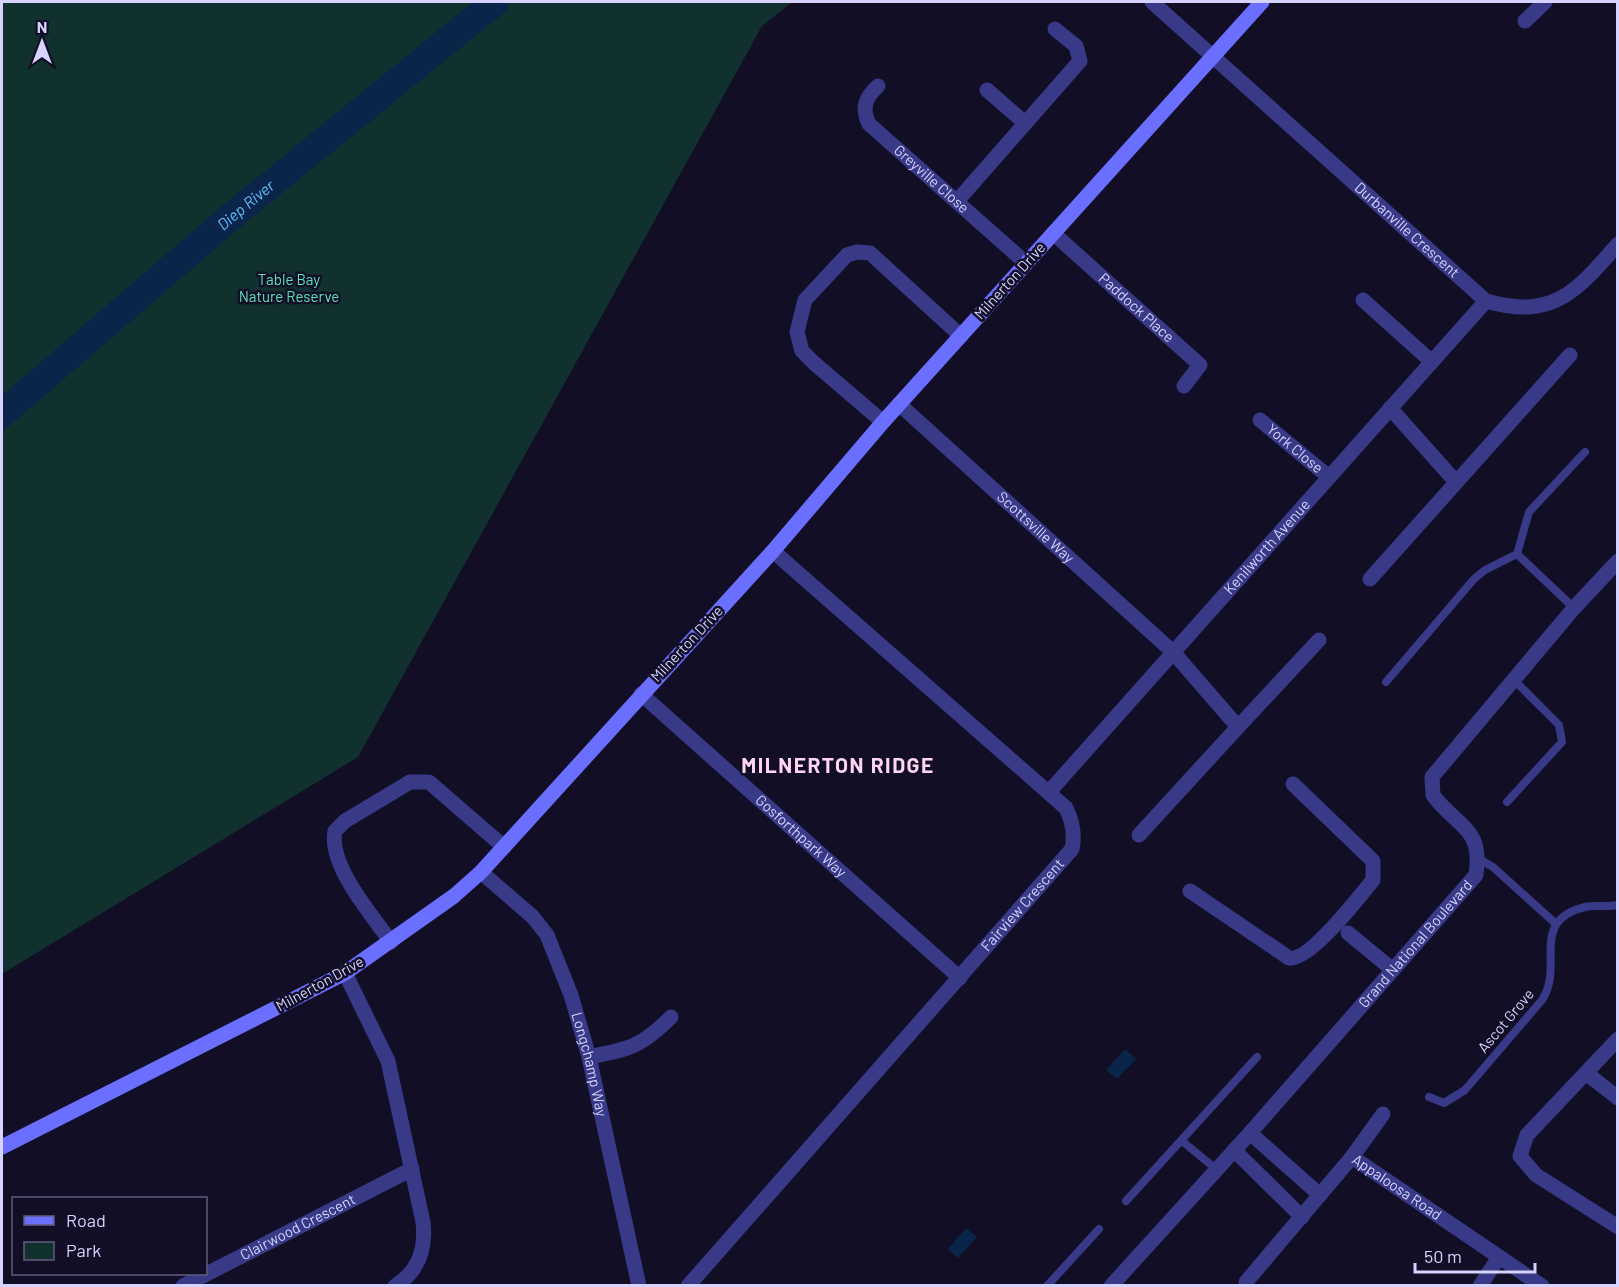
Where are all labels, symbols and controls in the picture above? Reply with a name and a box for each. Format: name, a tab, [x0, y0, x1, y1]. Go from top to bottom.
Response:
north arrow	[12, 12, 72, 72]
text: N	[37, 17, 47, 36]
street label: Greyville Close	[891, 140, 973, 216]
water label: Diep River	[213, 175, 279, 234]
street label: Durbanville Crescent	[1351, 178, 1463, 281]
street label: Milnerton Drive	[970, 238, 1049, 323]
street label: Paddock Place	[1096, 269, 1178, 346]
park label: Table Bay Nature Reserve	[239, 270, 339, 305]
street label: York Close	[1263, 419, 1327, 476]
street label: Scottsville Way	[994, 487, 1079, 566]
street label: Kenilworth Avenue	[1219, 495, 1313, 598]
street label: Milnerton Drive	[646, 602, 726, 685]
district label: MILNERTON RIDGE	[741, 752, 935, 777]
street label: Gosforthpark Way	[752, 790, 851, 881]
street label: Fairview Crescent	[977, 855, 1067, 954]
street label: Grand National Boulevard	[1354, 876, 1476, 1011]
street label: Milnerton Drive	[272, 952, 367, 1015]
street label: Ascot Grove	[1473, 985, 1537, 1056]
street label: Longchamp Way	[568, 1010, 612, 1118]
street label: Appaloosa Road	[1349, 1150, 1446, 1223]
street label: Clairwood Crescent	[237, 1190, 358, 1263]
legend	[12, 1197, 207, 1275]
text: Road	[66, 1209, 106, 1231]
scale bar	[1415, 1236, 1535, 1274]
text: Park	[66, 1239, 101, 1261]
text: 50 m	[1424, 1245, 1462, 1267]

